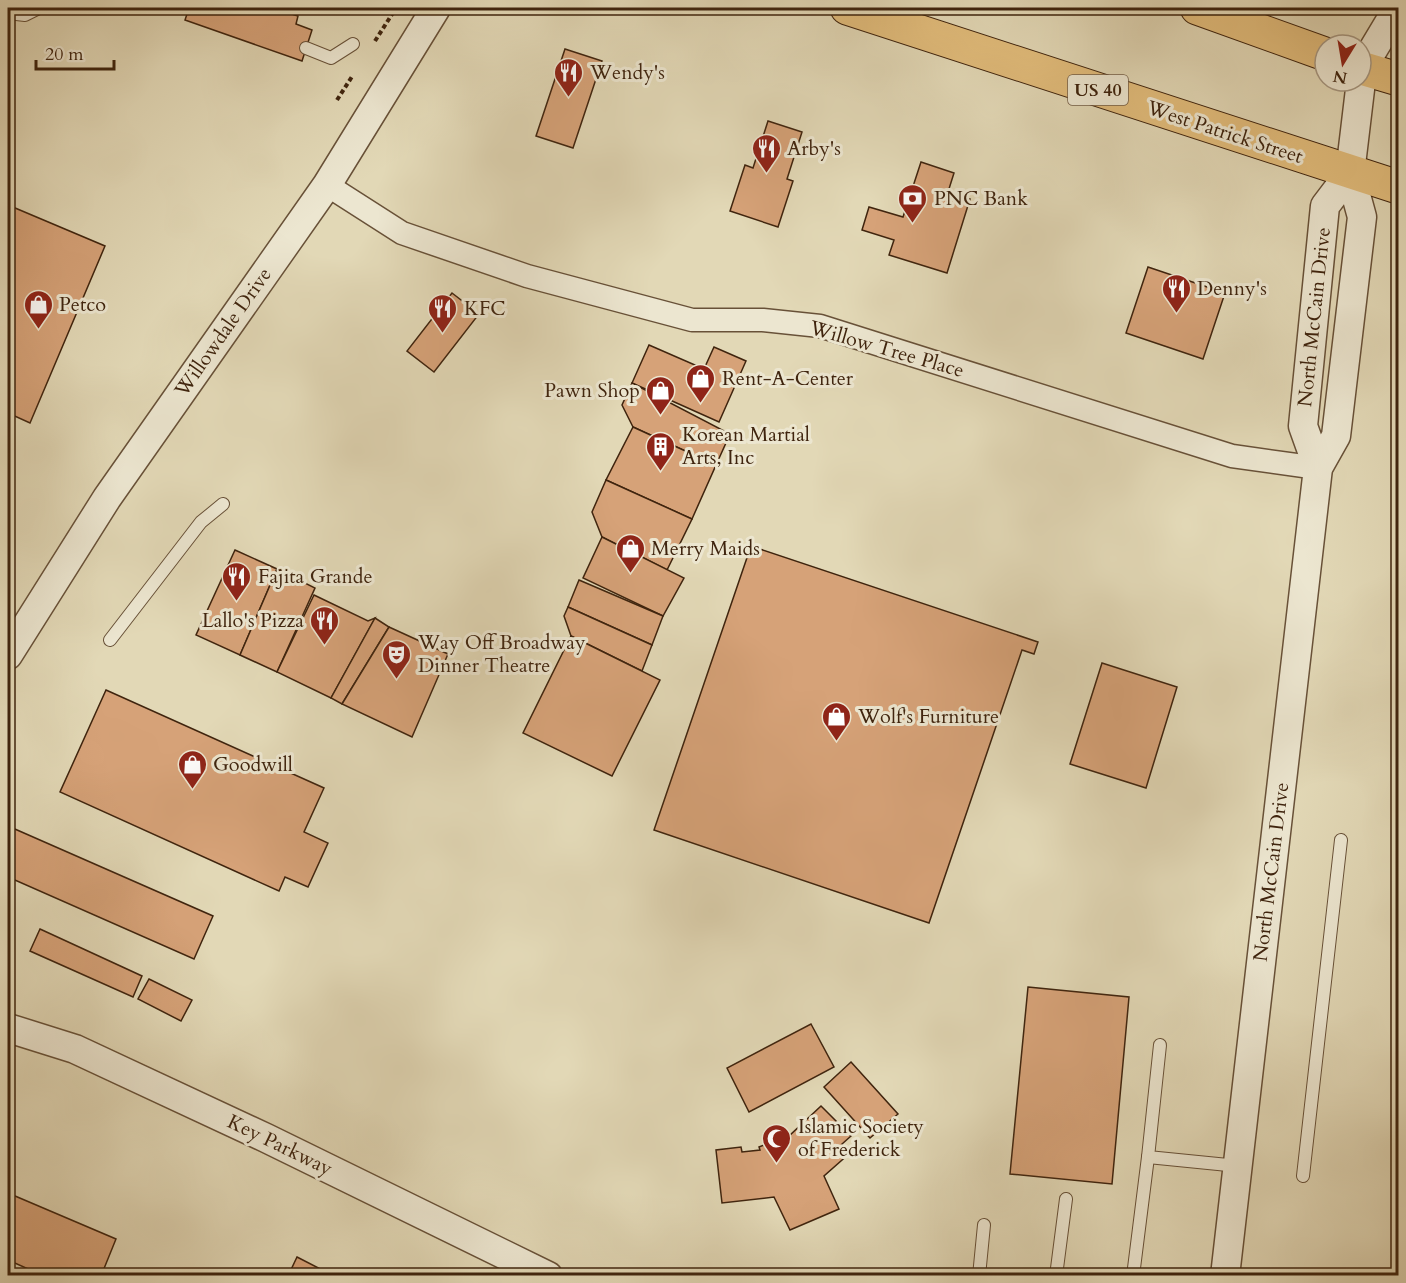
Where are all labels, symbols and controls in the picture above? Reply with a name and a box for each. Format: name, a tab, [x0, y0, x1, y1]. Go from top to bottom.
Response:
scale bar	[36, 33, 114, 71]
north arrow	[1313, 33, 1373, 93]
text: 20 m	[45, 42, 84, 67]
restaurant icon: Wendy's	[553, 56, 585, 98]
place label: Wendy's	[589, 59, 665, 86]
text: N	[1331, 65, 1349, 89]
road number: US 40	[1068, 75, 1128, 105]
street label: West Patrick Street	[1143, 94, 1307, 170]
restaurant icon: Arby's	[750, 132, 782, 174]
place label: Arby's	[787, 135, 841, 162]
bank icon: PNC Bank	[897, 182, 929, 224]
place label: PNC Bank	[934, 185, 1028, 212]
street label: North McCain Drive	[1291, 226, 1337, 408]
street label: Willowdale Drive	[168, 262, 278, 403]
restaurant icon: Denny's	[1160, 272, 1192, 314]
place label: Denny's	[1197, 275, 1267, 302]
shop icon: Petco	[22, 288, 54, 330]
place label: Petco	[59, 291, 106, 318]
restaurant icon: KFC	[427, 292, 459, 334]
place label: KFC	[464, 295, 506, 322]
street label: Willow Tree Place	[806, 314, 967, 384]
shop icon: Rent-A-Center	[685, 362, 717, 404]
place label: Rent-A-Center	[722, 365, 854, 392]
shop icon: Pawn Shop	[645, 374, 677, 416]
place label: Pawn Shop	[544, 377, 640, 404]
place label: Korean Martial Arts, Inc	[682, 421, 810, 471]
building icon: Korean Martial Arts, Inc	[645, 430, 677, 472]
shop icon: Merry Maids	[614, 532, 646, 574]
place label: Merry Maids	[651, 535, 760, 562]
restaurant icon: Fajita Grande	[221, 560, 253, 602]
place label: Fajita Grande	[258, 563, 373, 590]
restaurant icon: Lallo's Pizza	[309, 604, 341, 646]
place label: Lallo's Pizza	[202, 607, 304, 634]
place label: Way Off Broadway Dinner Theatre	[417, 629, 586, 679]
theatre icon: Way Off Broadway Dinner Theatre	[381, 638, 413, 680]
shop icon: Wolf's Furniture	[821, 700, 853, 742]
place label: Wolf's Furniture	[857, 703, 999, 730]
shop icon: Goodwill	[176, 748, 208, 790]
place label: Goodwill	[213, 751, 293, 778]
street label: North McCain Drive	[1247, 781, 1295, 963]
street label: Key Parkway	[223, 1108, 337, 1182]
place label: Islamic Society of Frederick	[798, 1113, 924, 1163]
mosque icon: Islamic Society of Frederick	[761, 1122, 793, 1164]

